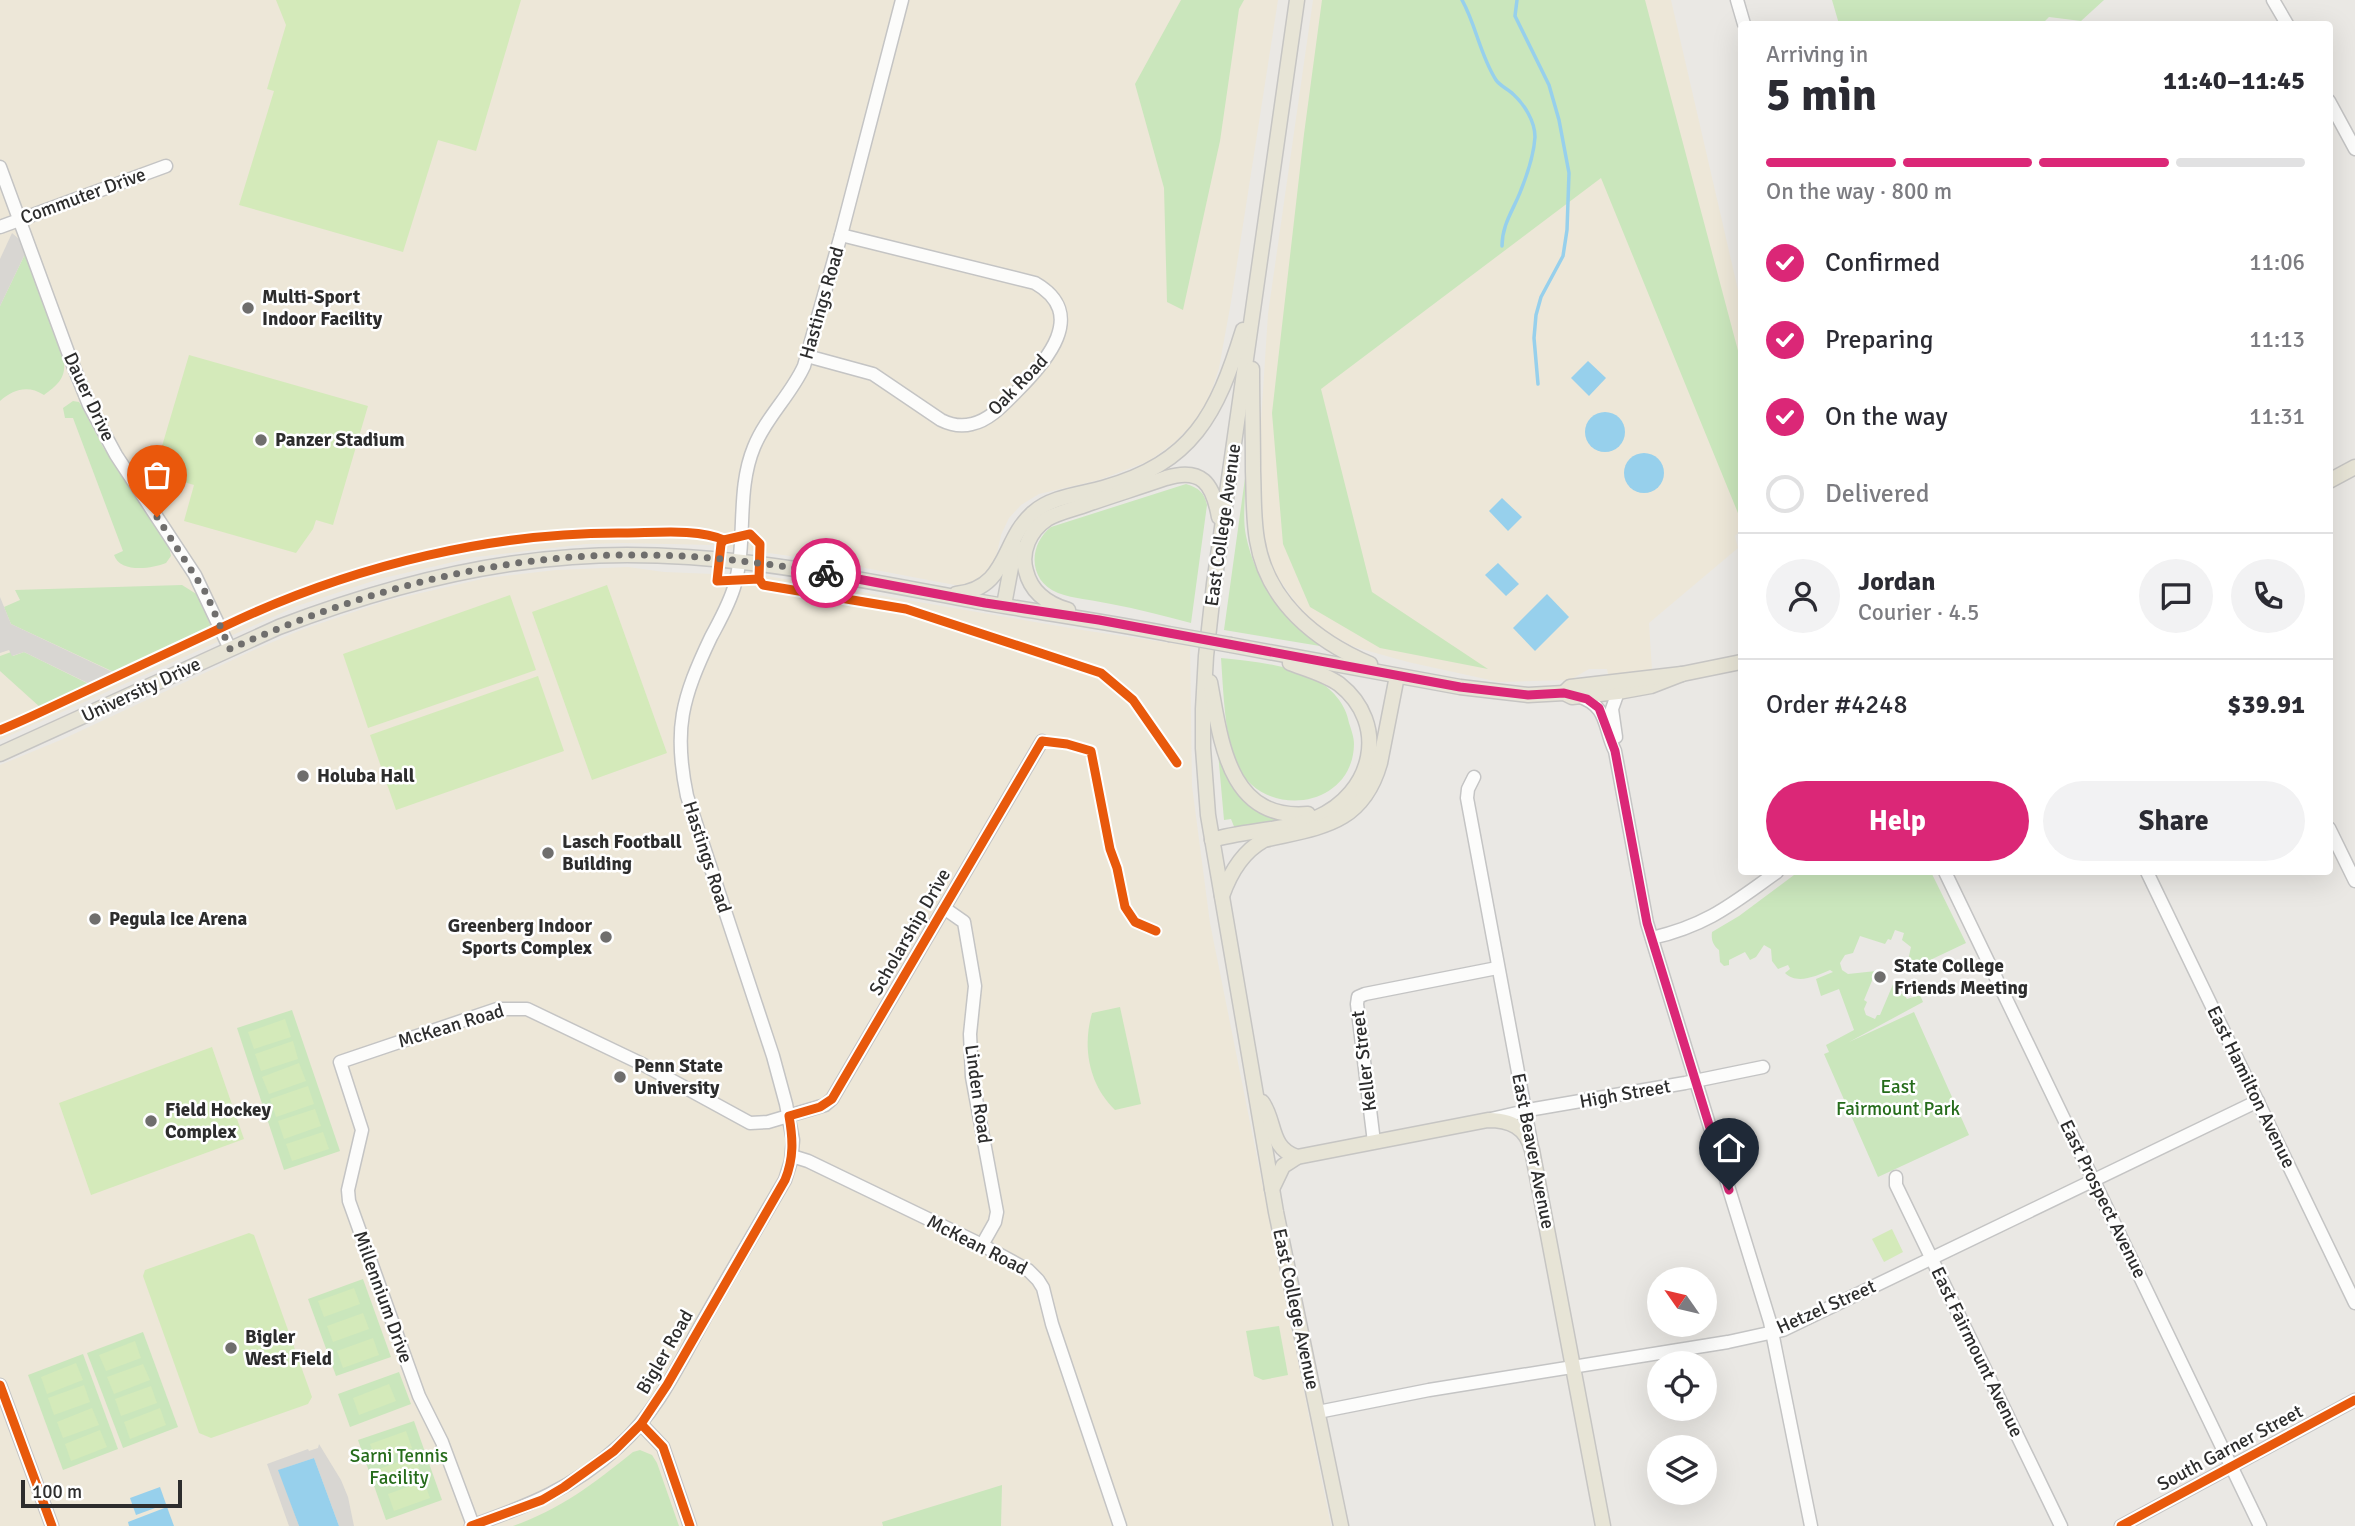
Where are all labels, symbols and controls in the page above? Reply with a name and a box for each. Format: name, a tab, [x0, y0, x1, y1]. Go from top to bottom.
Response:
text: Arriving in	[1766, 40, 1868, 69]
text: 11:40–11:45	[2163, 65, 2305, 97]
text: 5 min	[1766, 67, 1877, 123]
street label: Commuter Drive	[17, 162, 149, 230]
text: On the way · 800 m	[1766, 177, 1952, 206]
street label: Hastings Road	[794, 244, 850, 362]
icon: check	[1766, 244, 1804, 282]
text: Confirmed	[1825, 247, 1940, 279]
text: 11:06	[2249, 248, 2305, 277]
place label: Multi-Sport Indoor Facility	[262, 285, 383, 331]
marker: Multi-Sport Indoor Facility	[240, 300, 256, 316]
icon: check	[1766, 321, 1804, 359]
text: Preparing	[1825, 324, 1933, 356]
text: 11:13	[2249, 325, 2305, 354]
street label: Dauer Drive	[58, 349, 120, 445]
street label: Oak Road	[983, 349, 1053, 421]
icon: check	[1766, 398, 1804, 436]
text: On the way	[1825, 401, 1948, 433]
text: 11:31	[2249, 402, 2305, 431]
place label: Panzer Stadium	[275, 428, 405, 452]
marker: Panzer Stadium	[253, 432, 269, 448]
street label: East College Avenue	[1200, 442, 1246, 608]
pin	[127, 445, 187, 517]
icon: bag	[138, 456, 176, 494]
text: Delivered	[1825, 478, 1930, 510]
courier	[791, 538, 861, 608]
icon: bike	[807, 554, 845, 592]
button: person	[1766, 559, 1840, 633]
button: chat	[2139, 559, 2213, 633]
button: phone	[2231, 559, 2305, 633]
text: Jordan	[1858, 566, 1935, 598]
text: Courier · 4.5	[1858, 598, 1979, 627]
street label: University Drive	[78, 652, 204, 728]
text: Order #4248	[1766, 689, 1907, 721]
text: $39.91	[2227, 689, 2305, 721]
place label: Holuba Hall	[317, 764, 415, 788]
marker: Holuba Hall	[295, 768, 311, 784]
button: Help	[1766, 781, 2029, 861]
button: Share	[2043, 781, 2305, 861]
street label: Hastings Road	[678, 798, 736, 916]
place label: Lasch Football Building	[562, 830, 682, 876]
marker: Lasch Football Building	[540, 845, 556, 861]
street label: Scholarship Drive	[864, 864, 956, 1000]
place label: Pegula Ice Arena	[109, 907, 247, 931]
marker: Pegula Ice Arena	[87, 911, 103, 927]
place label: Greenberg Indoor Sports Complex	[448, 914, 593, 960]
marker: Greenberg Indoor Sports Complex	[598, 929, 614, 945]
place label: State College Friends Meeting	[1894, 954, 2028, 1000]
marker: State College Friends Meeting	[1872, 969, 1888, 985]
street label: McKean Road	[395, 998, 507, 1054]
street label: East Hamilton Avenue	[2201, 1002, 2301, 1172]
street label: Keller Street	[1346, 1009, 1382, 1113]
street label: Linden Road	[959, 1043, 997, 1145]
place label: Penn State University	[634, 1054, 723, 1100]
marker: Penn State University	[612, 1069, 628, 1085]
street label: East Beaver Avenue	[1506, 1071, 1560, 1231]
street label: High Street	[1578, 1074, 1673, 1114]
park label: East Fairmount Park	[1836, 1075, 1961, 1121]
place label: Field Hockey Complex	[165, 1098, 271, 1144]
marker: Field Hockey Complex	[143, 1113, 159, 1129]
street label: East Prospect Avenue	[2054, 1116, 2152, 1282]
pin	[1699, 1118, 1759, 1190]
icon: home	[1710, 1129, 1748, 1167]
street label: McKean Road	[923, 1209, 1031, 1281]
street label: East College Avenue	[1267, 1226, 1325, 1392]
street label: Millennium Drive	[348, 1228, 418, 1366]
street label: East Fairmount Avenue	[1925, 1263, 2029, 1441]
north arrow	[1647, 1267, 1717, 1337]
map controls	[1647, 1267, 1717, 1505]
street label: Hetzel Street	[1773, 1274, 1880, 1340]
street label: Bigler Road	[631, 1306, 699, 1398]
place label: Bigler West Field	[245, 1325, 332, 1371]
marker: Bigler West Field	[223, 1340, 239, 1356]
button: locate	[1647, 1351, 1717, 1421]
street label: South Garner Street	[2153, 1399, 2307, 1496]
button: layers	[1647, 1435, 1717, 1505]
park label: Sarni Tennis Facility	[350, 1444, 448, 1490]
scale bar	[21, 1477, 182, 1509]
text: 100 m	[32, 1480, 82, 1504]

